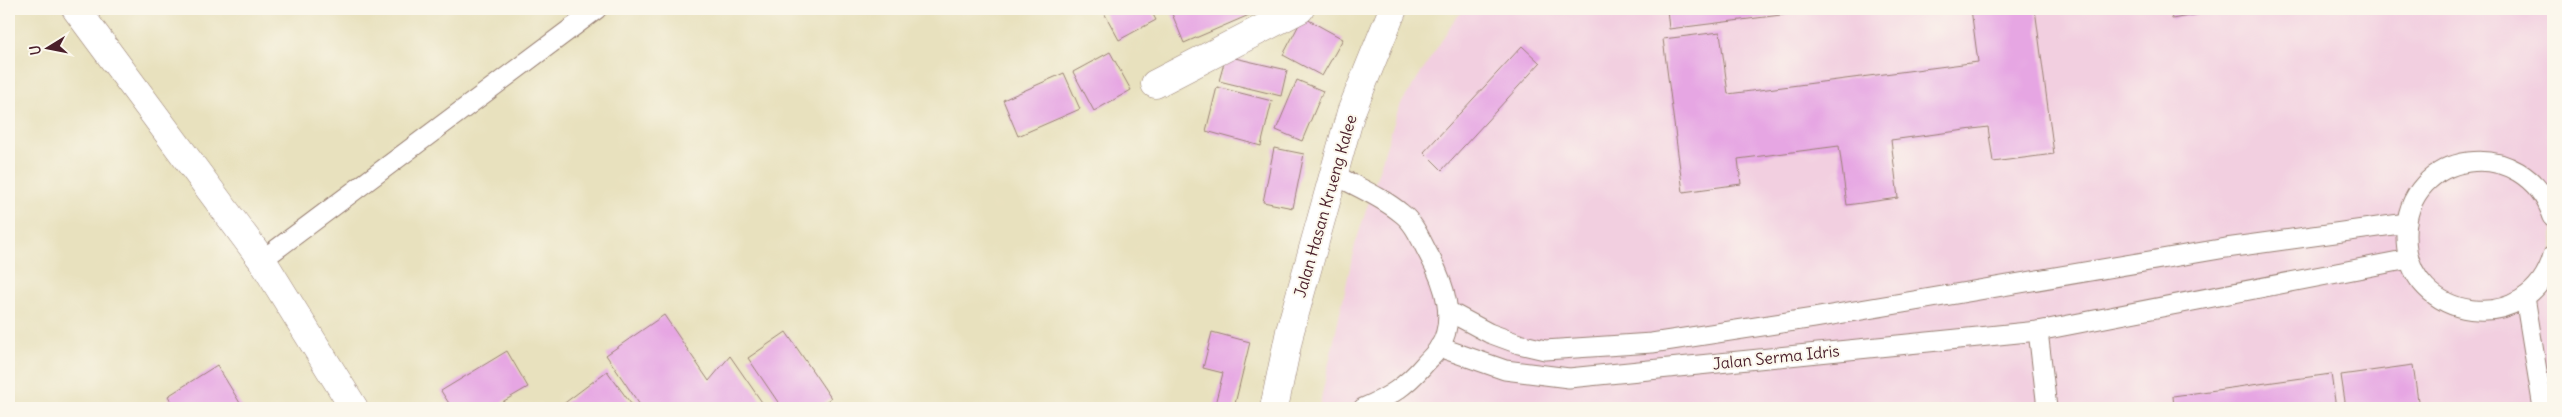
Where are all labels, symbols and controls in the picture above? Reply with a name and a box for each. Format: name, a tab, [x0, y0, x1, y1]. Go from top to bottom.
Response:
north arrow	[22, 22, 72, 72]
text: U	[26, 44, 45, 57]
street label: Jalan Hasan Krueng Kalee	[1289, 112, 1361, 300]
street label: Jalan Serma Idris	[1712, 340, 1840, 374]

